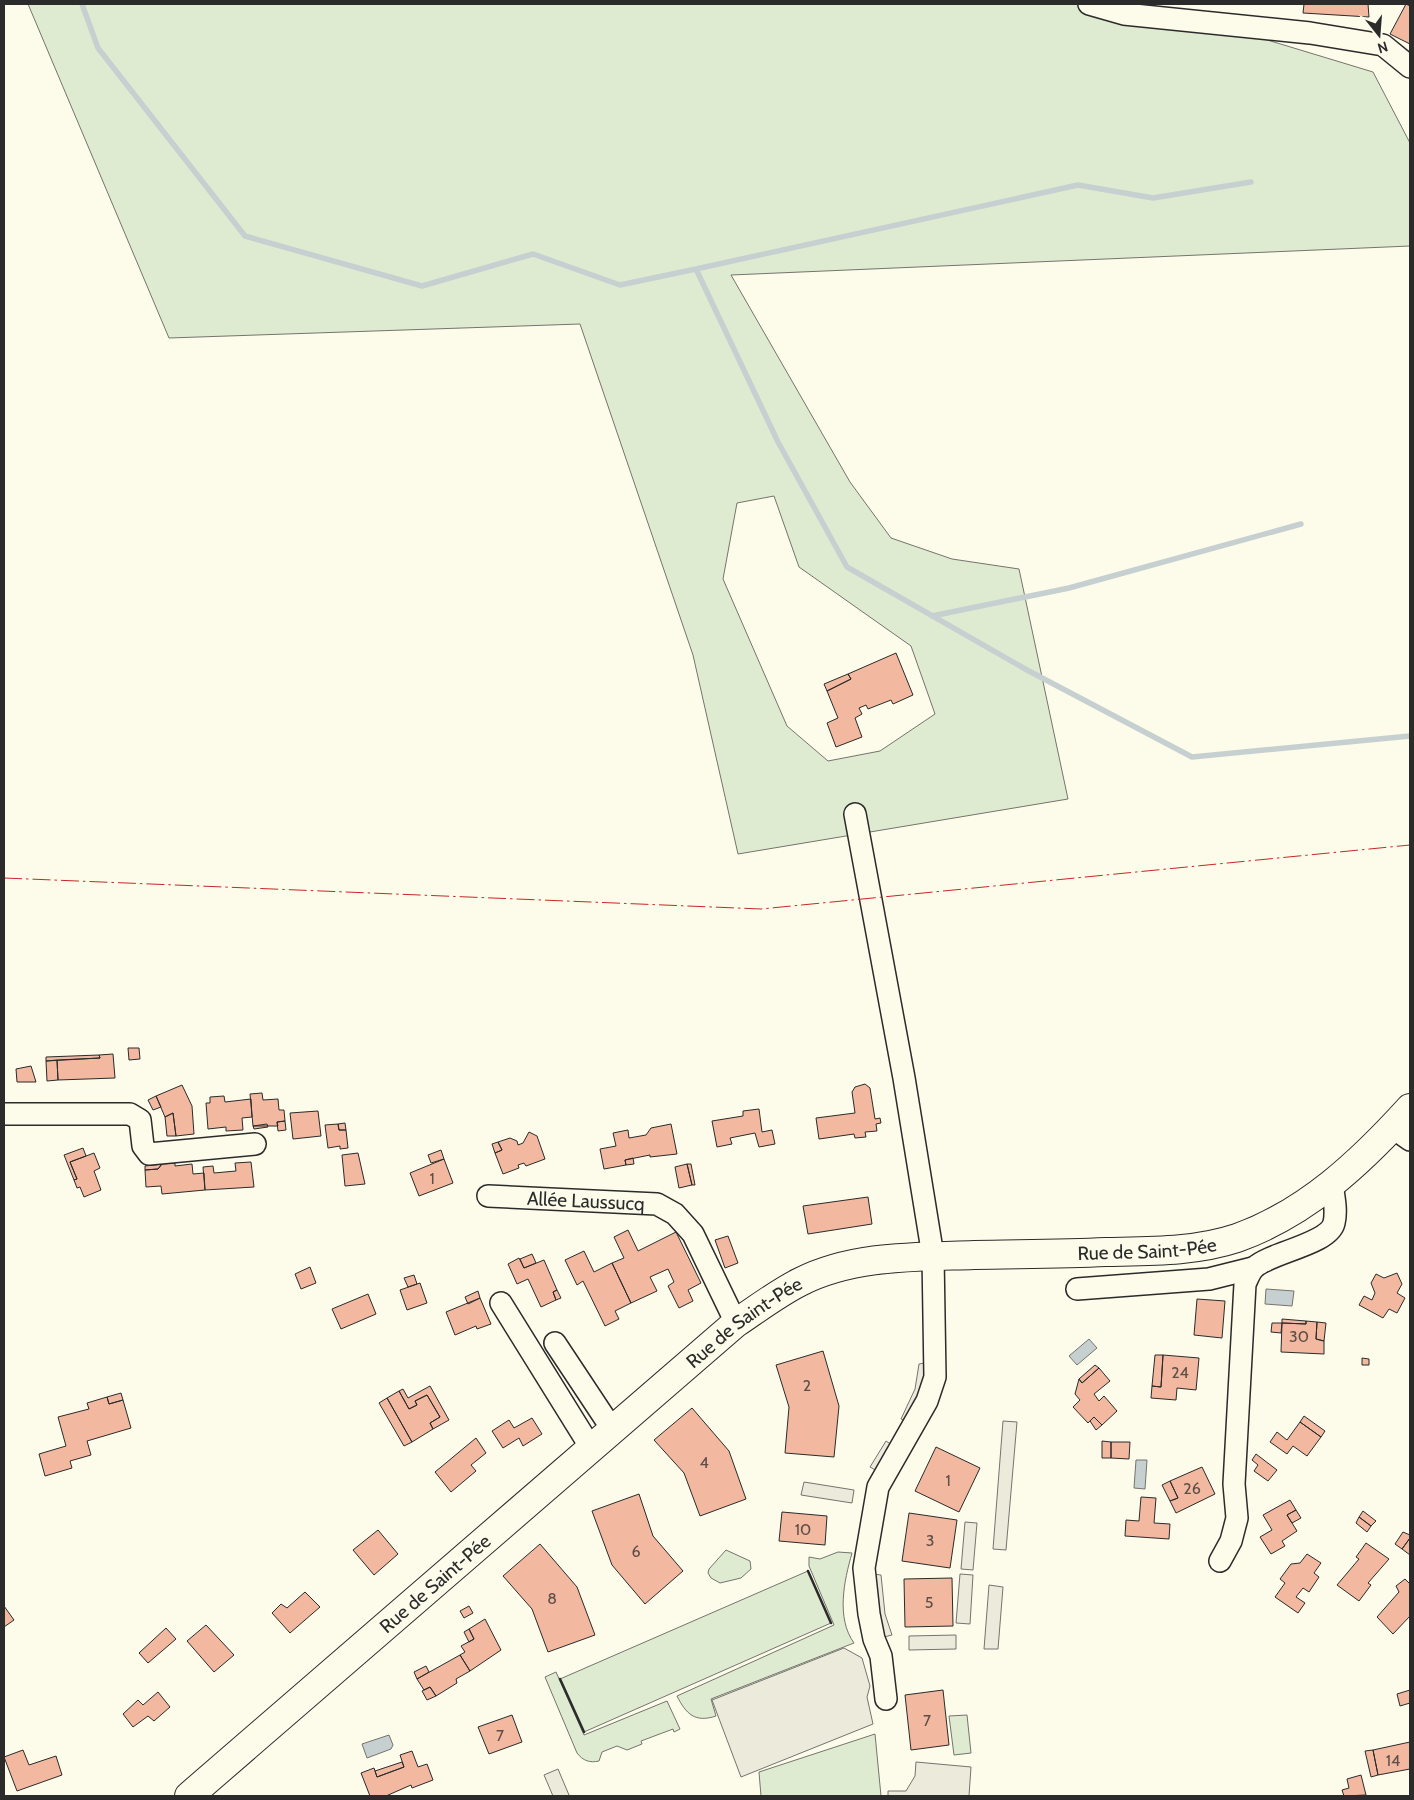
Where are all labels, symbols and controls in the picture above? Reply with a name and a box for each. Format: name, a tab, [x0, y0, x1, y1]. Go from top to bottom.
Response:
north arrow	[1354, 10, 1404, 60]
text: N	[1375, 37, 1390, 57]
house number: 1	[429, 1169, 435, 1188]
street label: Allée Laussucq	[527, 1186, 645, 1215]
street label: Rue de Saint-Pée	[1077, 1232, 1219, 1265]
street label: Rue de Saint-Pée	[681, 1271, 806, 1373]
house number: 30	[1289, 1327, 1309, 1346]
house number: 24	[1171, 1363, 1189, 1382]
house number: 2	[803, 1376, 811, 1395]
house number: 4	[699, 1453, 709, 1472]
house number: 1	[945, 1471, 951, 1490]
house number: 26	[1183, 1479, 1201, 1498]
house number: 10	[795, 1520, 811, 1539]
street label: Rue de Saint-Pée	[375, 1529, 495, 1638]
house number: 3	[926, 1531, 934, 1550]
house number: 6	[631, 1542, 641, 1561]
house number: 8	[547, 1589, 557, 1608]
house number: 5	[925, 1593, 933, 1612]
house number: 7	[923, 1711, 931, 1730]
house number: 7	[496, 1726, 504, 1745]
house number: 14	[1386, 1751, 1400, 1770]

